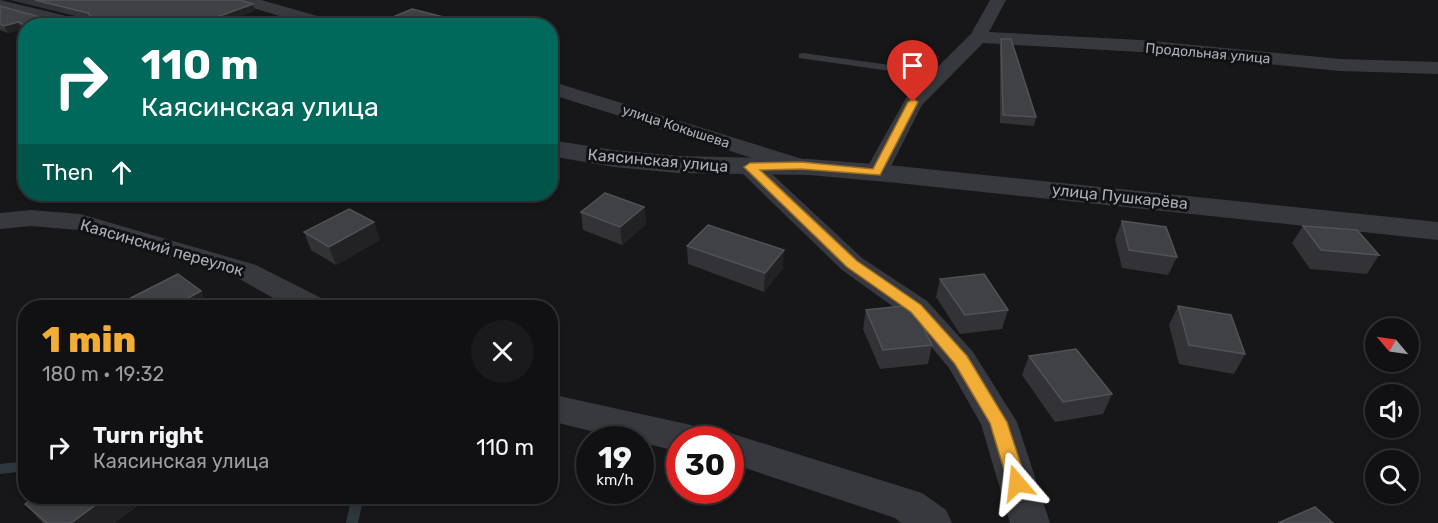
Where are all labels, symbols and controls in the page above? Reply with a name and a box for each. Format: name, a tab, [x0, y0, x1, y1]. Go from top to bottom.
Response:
text: 110 m	[141, 40, 259, 90]
pin	[887, 40, 938, 102]
street label: Продольная улица	[1145, 40, 1271, 67]
icon: right	[42, 42, 120, 120]
icon: arrive	[896, 49, 929, 82]
text: Каясинская улица	[141, 91, 379, 123]
street label: улица Кокышева	[620, 101, 732, 152]
street label: Каясинская улица	[587, 145, 729, 176]
icon: ahead	[105, 156, 138, 189]
text: Then	[42, 159, 93, 186]
street label: улица Пушкарёва	[1051, 180, 1189, 213]
street label: Каясинский переулок	[78, 215, 246, 280]
text: 1 min	[42, 318, 136, 361]
north arrow	[1365, 318, 1419, 372]
map controls	[1365, 318, 1419, 504]
button: close	[471, 320, 534, 383]
text: 180 m · 19:32	[42, 362, 164, 386]
button: sound	[1365, 384, 1419, 438]
text: Turn right	[93, 422, 203, 449]
speed limit sign: 30	[666, 426, 744, 504]
icon: right	[42, 431, 75, 464]
text: 110 m	[476, 434, 534, 461]
text: 19	[598, 440, 632, 476]
text: Каясинская улица	[93, 449, 269, 473]
button: search	[1365, 450, 1419, 504]
position arrow	[985, 451, 1049, 515]
text: km/h	[596, 471, 634, 489]

